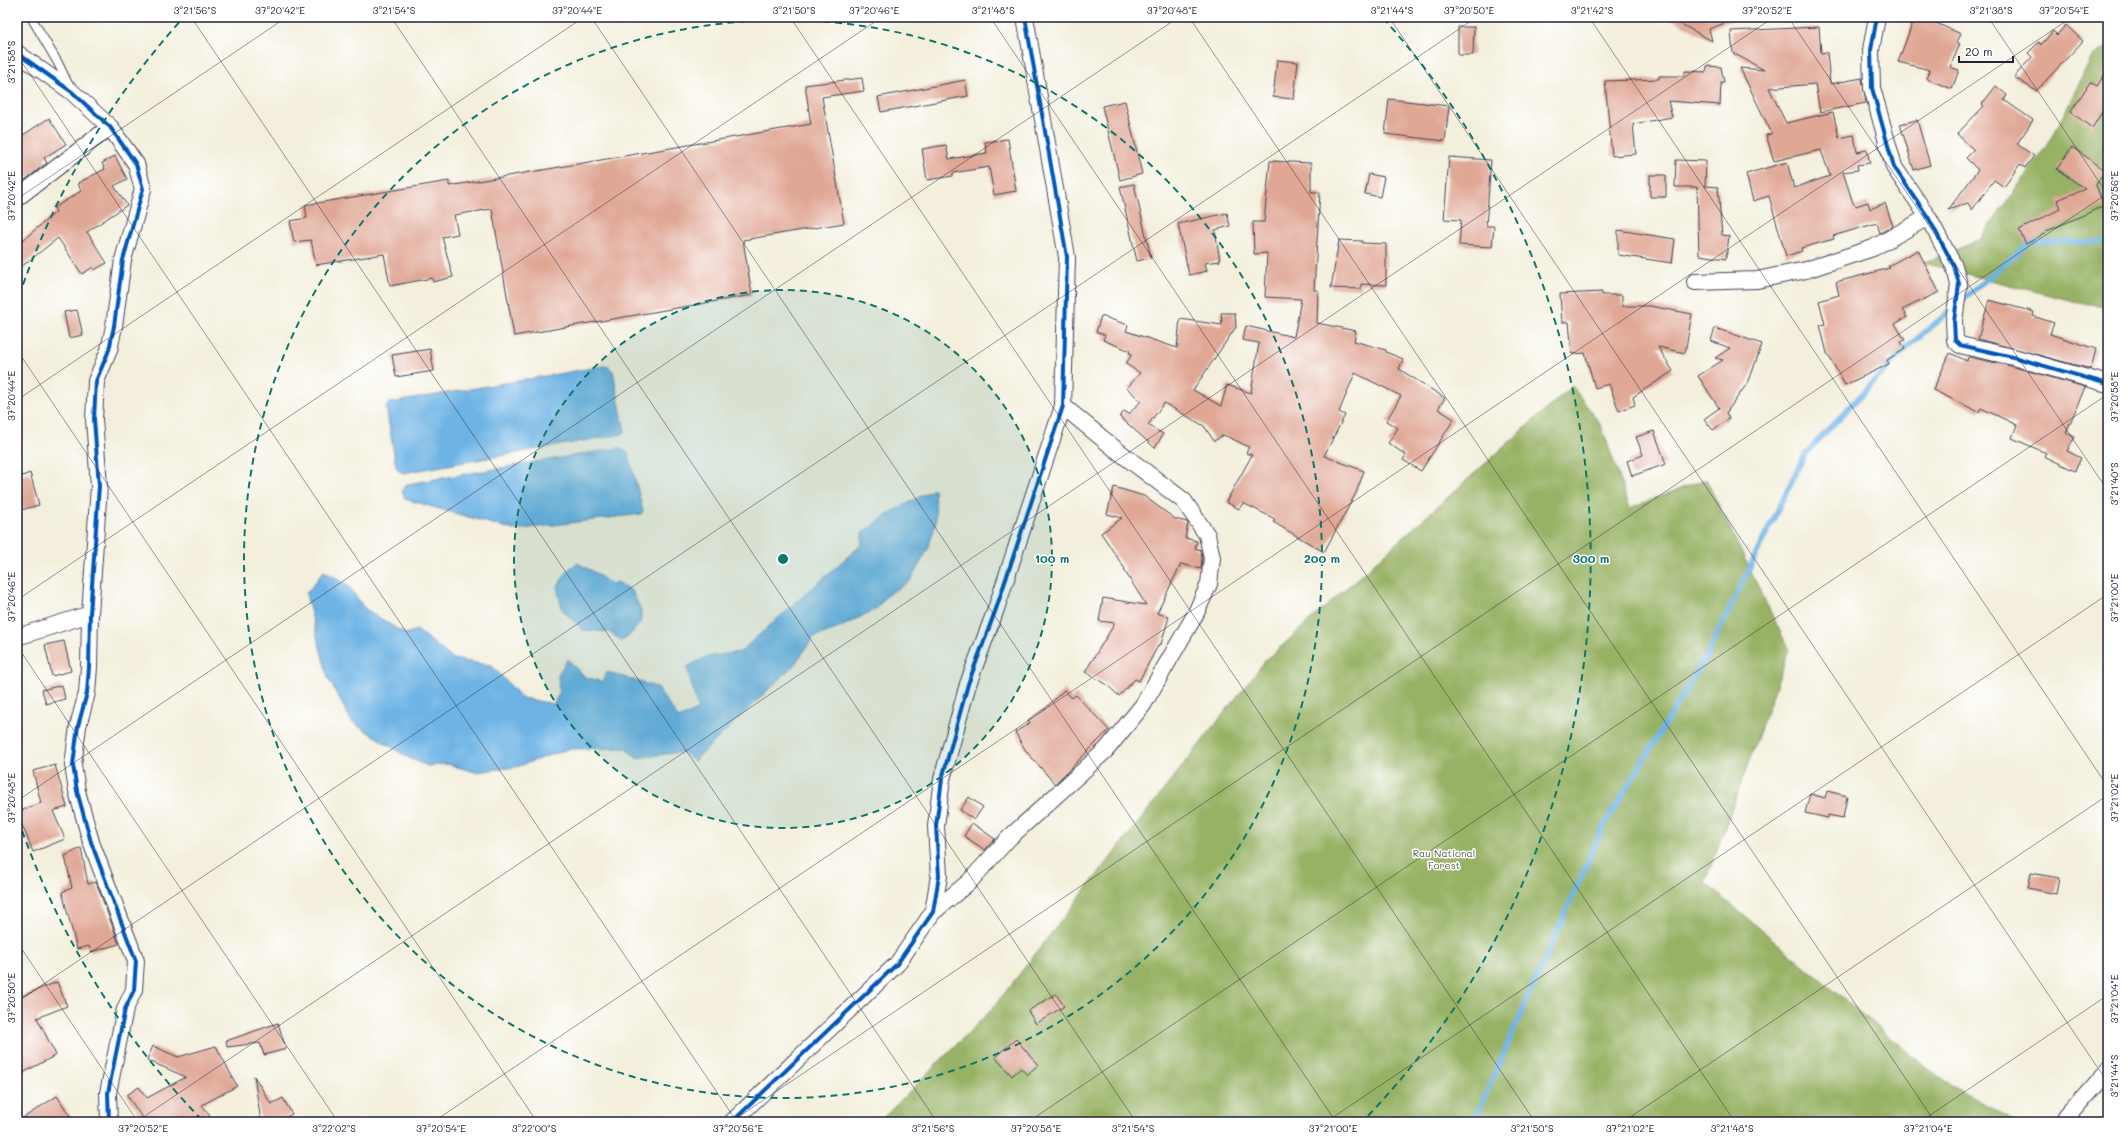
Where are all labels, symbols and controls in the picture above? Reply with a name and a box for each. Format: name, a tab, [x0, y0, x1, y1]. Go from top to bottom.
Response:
text: 3°21'56"S	[174, 3, 217, 17]
text: 37°20'42"E	[255, 3, 305, 17]
text: 3°21'54"S	[373, 3, 416, 17]
text: 37°20'44"E	[552, 3, 602, 17]
text: 3°21'50"S	[772, 3, 816, 17]
text: 37°20'46"E	[849, 3, 899, 17]
text: 3°21'48"S	[971, 3, 1015, 17]
text: 37°20'48"E	[1147, 3, 1197, 17]
text: 3°21'44"S	[1371, 3, 1414, 17]
text: 37°20'50"E	[1444, 3, 1495, 17]
text: 3°21'42"S	[1571, 3, 1614, 17]
text: 37°20'52"E	[1742, 3, 1792, 17]
text: 3°21'38"S	[1969, 3, 2013, 17]
text: 37°20'54"E	[2039, 3, 2089, 17]
scale bar	[1959, 38, 2013, 64]
text: 3°21'58"S	[4, 40, 18, 84]
text: 20 m	[1965, 43, 1993, 59]
text: 37°20'42"E	[4, 171, 18, 221]
text: 37°20'56"E	[2107, 171, 2121, 221]
text: 37°20'44"E	[4, 371, 18, 421]
text: 37°20'58"E	[2107, 372, 2121, 422]
text: 3°21'40"S	[2107, 462, 2121, 506]
text: 100 m	[1035, 550, 1069, 566]
text: 200 m	[1304, 550, 1340, 566]
text: 300 m	[1573, 550, 1609, 566]
centre of rings	[776, 552, 790, 566]
text: 37°20'46"E	[4, 572, 18, 622]
text: 37°21'00"E	[2107, 573, 2121, 623]
text: 37°20'48"E	[4, 773, 18, 823]
text: 37°21'02"E	[2107, 773, 2121, 822]
park label: Rau National Forest	[1413, 846, 1475, 872]
text: 37°20'50"E	[4, 972, 18, 1023]
text: 37°21'04"E	[2107, 974, 2121, 1023]
text: 3°21'44"S	[2107, 1054, 2121, 1097]
text: 37°20'52"E	[118, 1121, 168, 1135]
text: 3°22'02"S	[312, 1121, 356, 1135]
text: 37°20'54"E	[416, 1121, 466, 1135]
text: 3°22'00"S	[512, 1121, 557, 1135]
text: 37°20'56"E	[713, 1121, 763, 1135]
text: 3°21'56"S	[912, 1121, 955, 1135]
text: 37°20'58"E	[1011, 1121, 1061, 1135]
text: 3°21'54"S	[1112, 1121, 1155, 1135]
text: 37°21'00"E	[1308, 1121, 1358, 1135]
text: 3°21'50"S	[1510, 1121, 1554, 1135]
text: 37°21'02"E	[1606, 1121, 1655, 1135]
text: 3°21'48"S	[1710, 1121, 1754, 1135]
text: 37°21'04"E	[1904, 1121, 1953, 1135]

